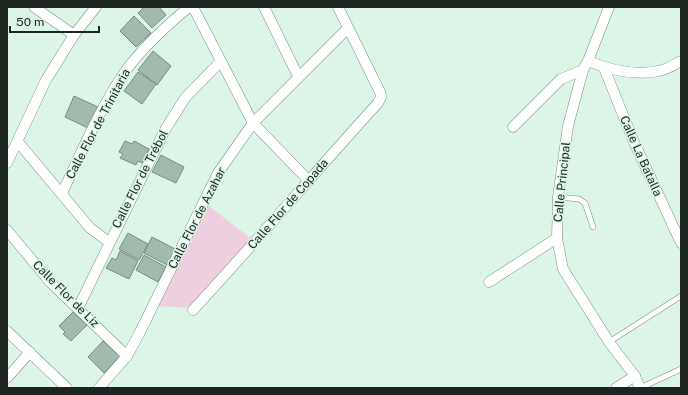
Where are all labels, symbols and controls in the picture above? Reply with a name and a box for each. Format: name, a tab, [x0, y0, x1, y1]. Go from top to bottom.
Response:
scale bar	[10, 8, 99, 34]
text: 50 m	[16, 15, 44, 29]
street label: Calle Flor de Trinitaria	[63, 67, 133, 181]
street label: Calle La Batalla	[617, 113, 665, 199]
street label: Calle Flor de Trébol	[109, 127, 171, 230]
street label: Calle Principal	[551, 141, 573, 223]
street label: Calle Flor de Copada	[245, 156, 331, 252]
street label: Calle Flor de Azahar	[165, 165, 229, 271]
street label: Calle Flor de Liz	[30, 258, 102, 330]

